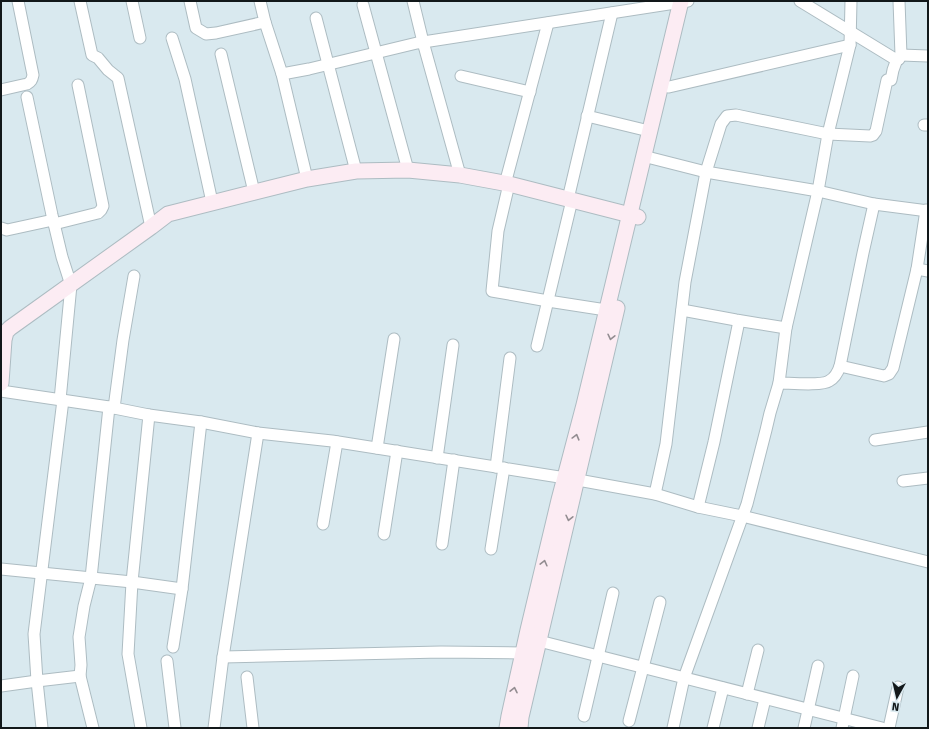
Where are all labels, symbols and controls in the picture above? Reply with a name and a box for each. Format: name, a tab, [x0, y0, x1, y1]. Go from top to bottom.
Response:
one-way arrow	[607, 334, 615, 340]
one-way arrow	[571, 434, 580, 441]
one-way arrow	[565, 514, 573, 521]
one-way arrow	[539, 560, 548, 567]
north arrow	[877, 677, 917, 717]
one-way arrow	[510, 687, 518, 693]
text: N	[891, 699, 900, 713]

